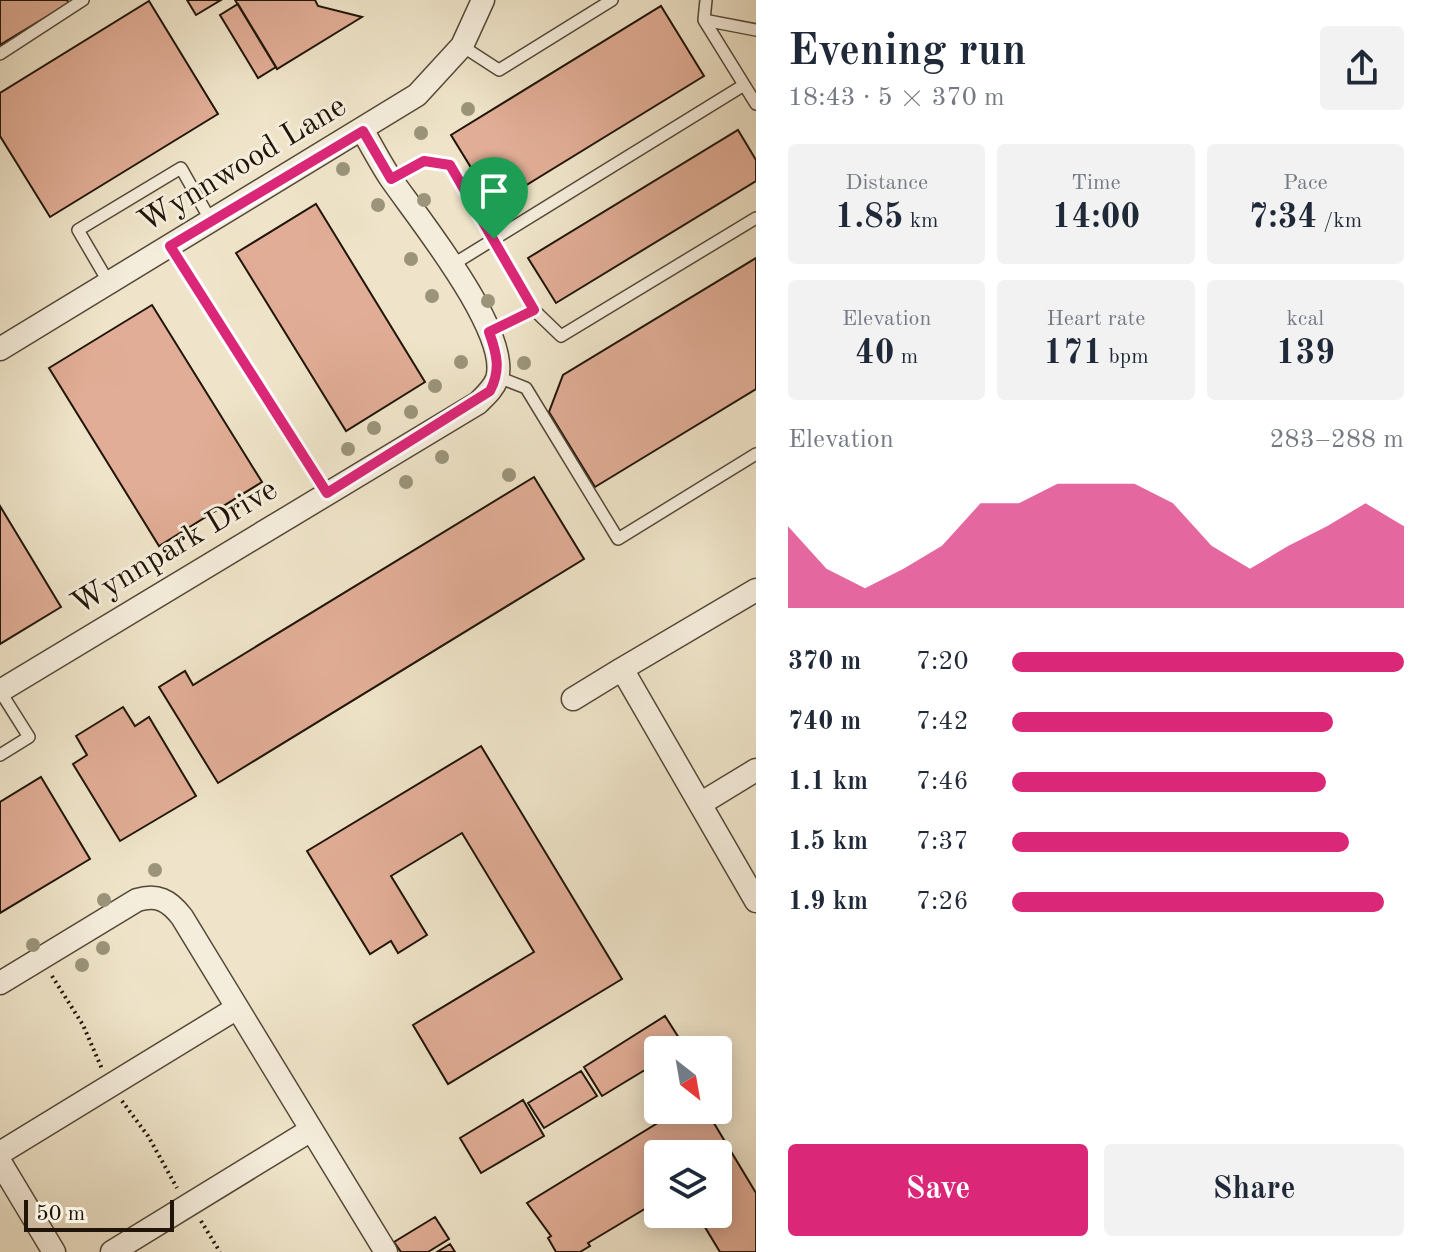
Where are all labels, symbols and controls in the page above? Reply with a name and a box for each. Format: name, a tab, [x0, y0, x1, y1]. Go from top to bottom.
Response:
button: share	[1320, 26, 1404, 110]
text: Evening run	[788, 30, 1026, 74]
text: 18:43 · 5 × 370 m	[788, 85, 1005, 111]
street label: Wynnwood Lane	[134, 91, 352, 239]
pin	[460, 157, 528, 239]
icon: arrive	[472, 169, 516, 213]
text: Distance	[845, 172, 928, 194]
text: Time	[1071, 172, 1121, 194]
text: Pace	[1283, 172, 1328, 194]
text: 1.85	[835, 201, 903, 235]
text: 14:00	[1052, 201, 1140, 235]
text: 7:34	[1248, 201, 1317, 235]
text: km	[903, 210, 939, 232]
text: /km	[1317, 210, 1362, 232]
text: Elevation	[842, 308, 931, 330]
text: Heart rate	[1047, 308, 1145, 330]
text: kcal	[1286, 308, 1324, 330]
text: 40	[855, 337, 895, 371]
text: 171	[1043, 337, 1102, 371]
text: 139	[1276, 337, 1335, 371]
text: m	[895, 346, 918, 368]
text: bpm	[1102, 346, 1149, 368]
text: Elevation	[788, 427, 894, 453]
text: 283–288 m	[1269, 427, 1404, 453]
street label: Wynnpark Drive	[67, 474, 283, 622]
text: 370 m	[788, 649, 861, 675]
text: 7:20	[916, 649, 969, 675]
text: 740 m	[788, 709, 861, 735]
text: 7:42	[916, 709, 969, 735]
text: 1.1 km	[788, 769, 868, 795]
text: 7:46	[916, 769, 969, 795]
text: 1.5 km	[788, 829, 868, 855]
text: 7:37	[916, 829, 969, 855]
text: 1.9 km	[788, 889, 868, 915]
text: 7:26	[916, 889, 969, 915]
north arrow	[644, 1036, 732, 1124]
map controls	[644, 1036, 732, 1228]
button: layers	[644, 1140, 732, 1228]
button: Save	[788, 1144, 1088, 1236]
button: Share	[1104, 1144, 1404, 1236]
scale bar	[24, 1196, 174, 1232]
text: 50 m	[36, 1203, 85, 1225]

